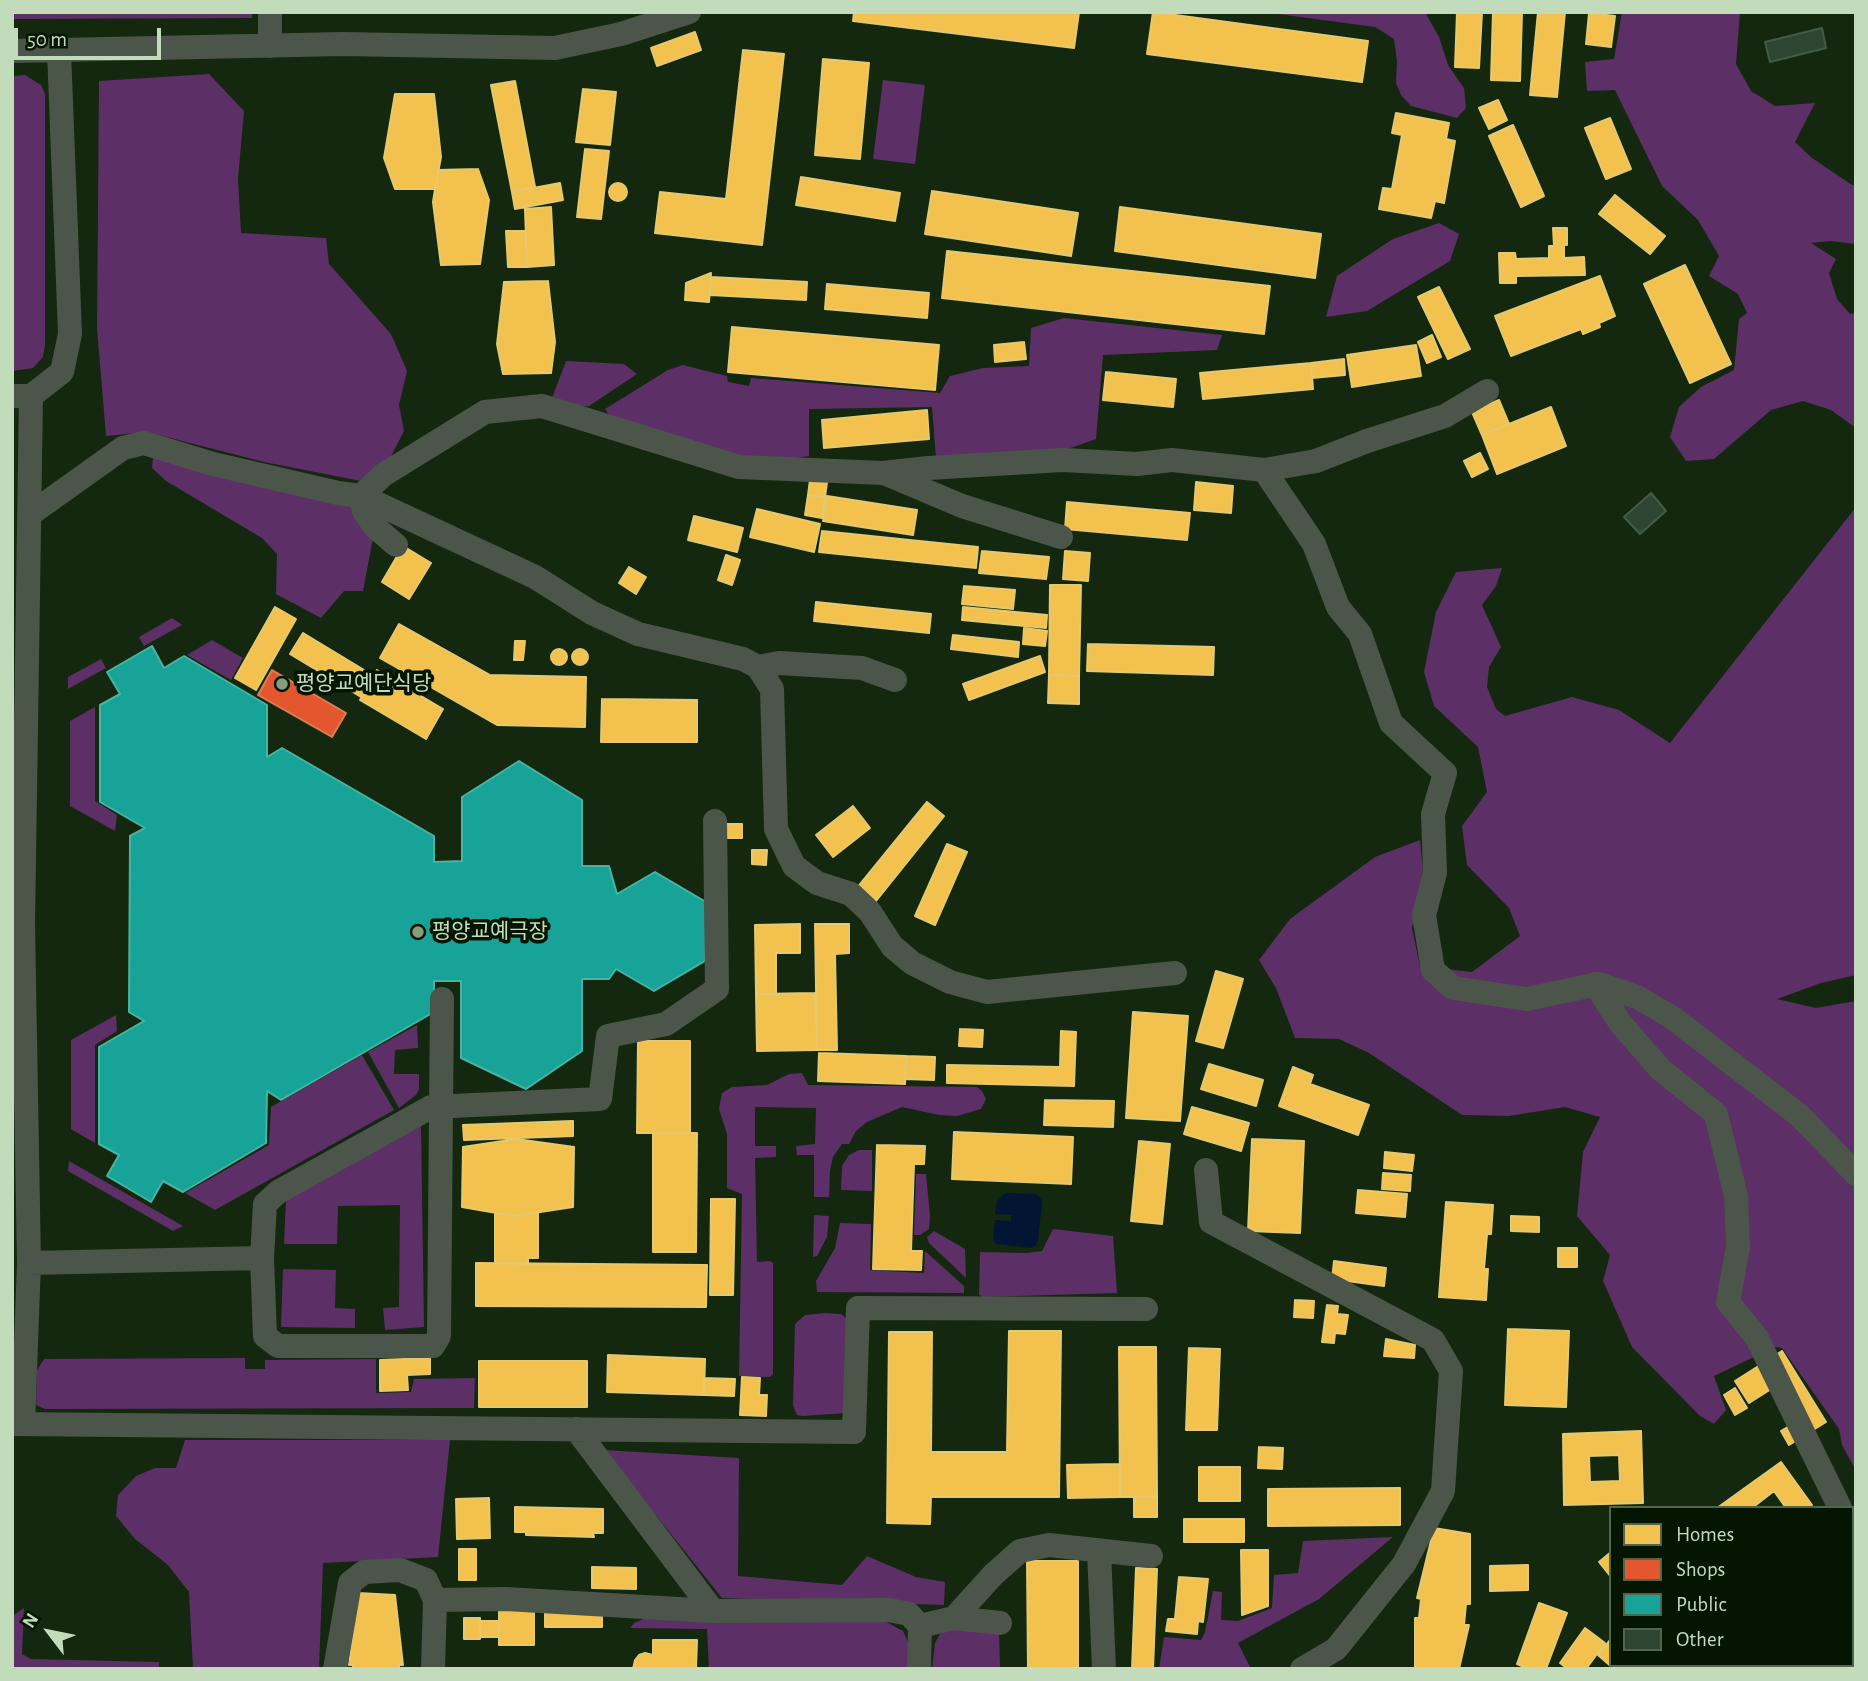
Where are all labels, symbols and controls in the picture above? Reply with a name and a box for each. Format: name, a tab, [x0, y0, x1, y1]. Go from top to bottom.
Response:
scale bar	[18, 14, 164, 58]
text: 50 m	[27, 29, 67, 50]
place label: 평양교예단식당	[296, 671, 431, 697]
marker: 평양교예단식당	[274, 676, 290, 692]
place label: 평양교예극장	[432, 919, 548, 945]
marker: 평양교예극장	[410, 924, 426, 940]
legend	[1609, 1506, 1854, 1667]
text: Homes	[1676, 1524, 1734, 1545]
text: Shops	[1676, 1559, 1725, 1580]
text: Public	[1676, 1594, 1726, 1615]
north arrow	[14, 1597, 84, 1667]
text: N	[19, 1610, 42, 1631]
text: Other	[1676, 1629, 1723, 1650]

